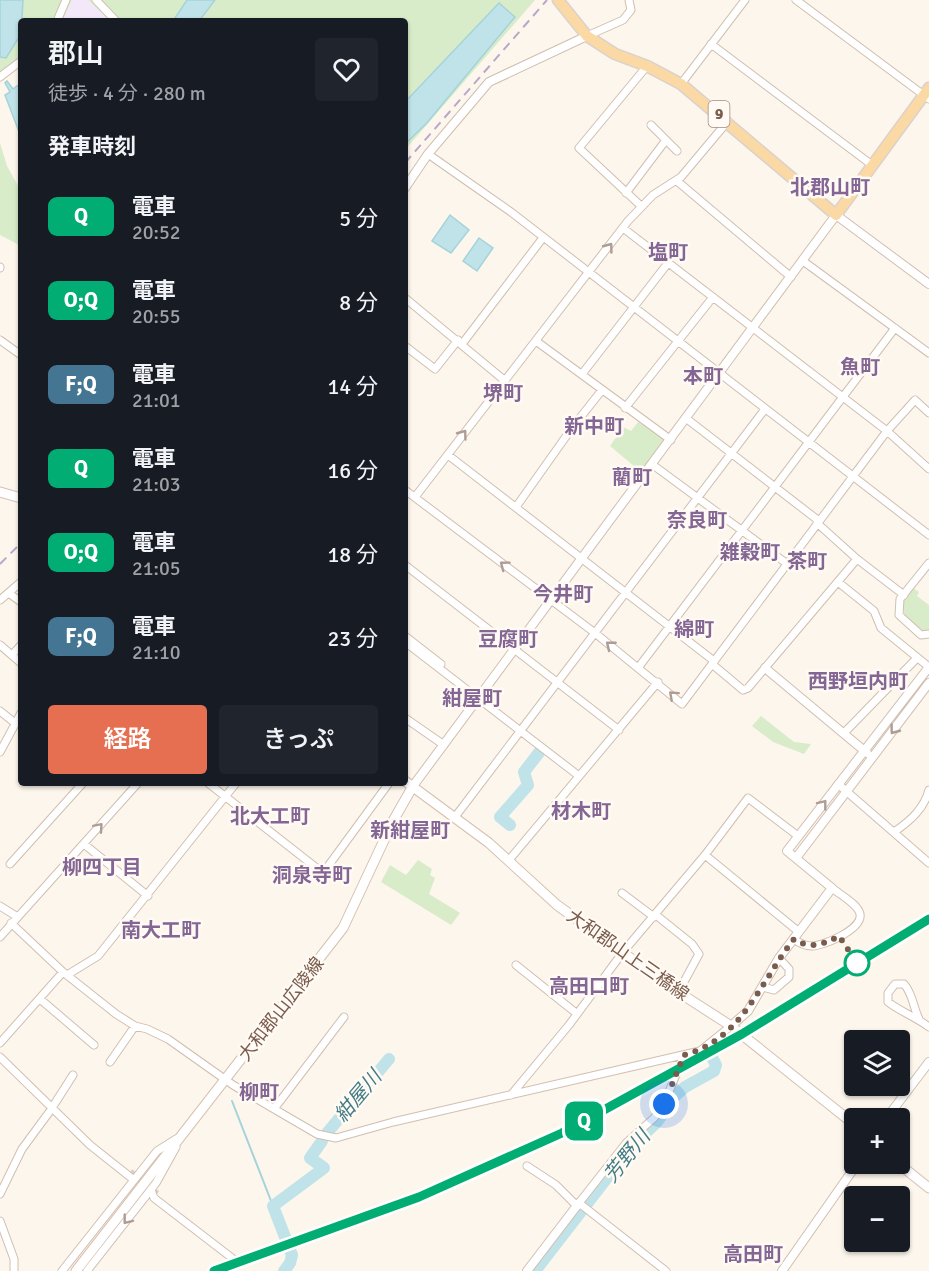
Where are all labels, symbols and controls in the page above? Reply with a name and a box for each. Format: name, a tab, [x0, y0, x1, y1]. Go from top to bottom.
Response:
text: 郡山	[48, 37, 104, 71]
button: heart	[315, 38, 378, 101]
text: 徒歩 · 4 分 · 280 m	[48, 81, 206, 106]
road number: 9	[708, 101, 730, 127]
text: 発車時刻	[48, 133, 136, 160]
district label: 北郡山町	[790, 175, 870, 200]
text: 電車	[132, 193, 176, 220]
text: Q	[74, 203, 88, 229]
text: 5 分	[339, 205, 378, 232]
text: 20:52	[132, 220, 181, 245]
district label: 塩町	[648, 240, 688, 265]
one-way arrow	[602, 242, 613, 253]
text: 電車	[132, 277, 176, 304]
text: O;Q	[64, 287, 98, 313]
text: 8 分	[339, 289, 378, 316]
text: 20:55	[132, 304, 181, 329]
district label: 魚町	[840, 355, 880, 380]
text: 電車	[132, 361, 176, 388]
district label: 本町	[683, 364, 723, 389]
text: F;Q	[65, 371, 97, 397]
text: 14 分	[327, 373, 378, 400]
district label: 堺町	[483, 381, 523, 406]
text: 21:01	[132, 388, 181, 413]
district label: 新中町	[564, 414, 624, 439]
one-way arrow	[456, 430, 467, 441]
text: 電車	[132, 445, 176, 472]
text: Q	[74, 455, 88, 481]
text: 16 分	[327, 457, 378, 484]
district label: 藺町	[612, 465, 652, 490]
text: 21:03	[132, 472, 181, 497]
district label: 奈良町	[667, 508, 727, 533]
text: 電車	[132, 529, 176, 556]
text: O;Q	[64, 539, 98, 565]
district label: 雑穀町	[720, 540, 780, 565]
text: 18 分	[327, 541, 378, 568]
district label: 茶町	[787, 549, 827, 574]
text: 21:05	[132, 556, 181, 581]
one-way arrow	[499, 561, 510, 572]
district label: 今井町	[533, 582, 593, 607]
text: 電車	[132, 613, 176, 640]
district label: 綿町	[674, 617, 714, 642]
text: F;Q	[65, 623, 97, 649]
text: 23 分	[327, 625, 378, 652]
district label: 豆腐町	[478, 627, 538, 652]
text: 21:10	[132, 640, 181, 665]
one-way arrow	[605, 642, 616, 653]
district label: 西野垣内町	[808, 669, 908, 694]
district label: 紺屋町	[442, 686, 502, 711]
one-way arrow	[669, 691, 679, 702]
button: 経路	[48, 705, 207, 774]
button: きっぷ	[219, 705, 378, 774]
one-way arrow	[890, 723, 901, 734]
district label: 材木町	[551, 799, 611, 824]
one-way arrow	[815, 800, 826, 811]
district label: 北大工町	[230, 804, 310, 829]
district label: 新紺屋町	[370, 818, 450, 843]
one-way arrow	[92, 823, 103, 834]
district label: 柳四丁目	[62, 855, 142, 880]
district label: 洞泉寺町	[272, 863, 352, 888]
street label: 大和郡山上三橋線	[563, 905, 693, 1005]
district label: 南大工町	[121, 918, 201, 943]
unlabelled marker	[844, 950, 870, 976]
street label: 大和郡山広陵線	[234, 953, 328, 1065]
district label: 高田口町	[549, 974, 629, 999]
map controls	[844, 1030, 910, 1252]
button: layers	[844, 1030, 910, 1096]
water label: 紺屋川	[329, 1063, 388, 1127]
district label: 柳町	[239, 1080, 279, 1105]
your location	[649, 1089, 679, 1119]
line badge: Q	[564, 1102, 604, 1140]
text: Q	[577, 1108, 591, 1134]
button: +	[844, 1108, 910, 1174]
water label: 芳野川	[598, 1123, 657, 1187]
button: −	[844, 1186, 910, 1252]
one-way arrow	[124, 1214, 135, 1225]
district label: 高田町	[723, 1242, 783, 1267]

